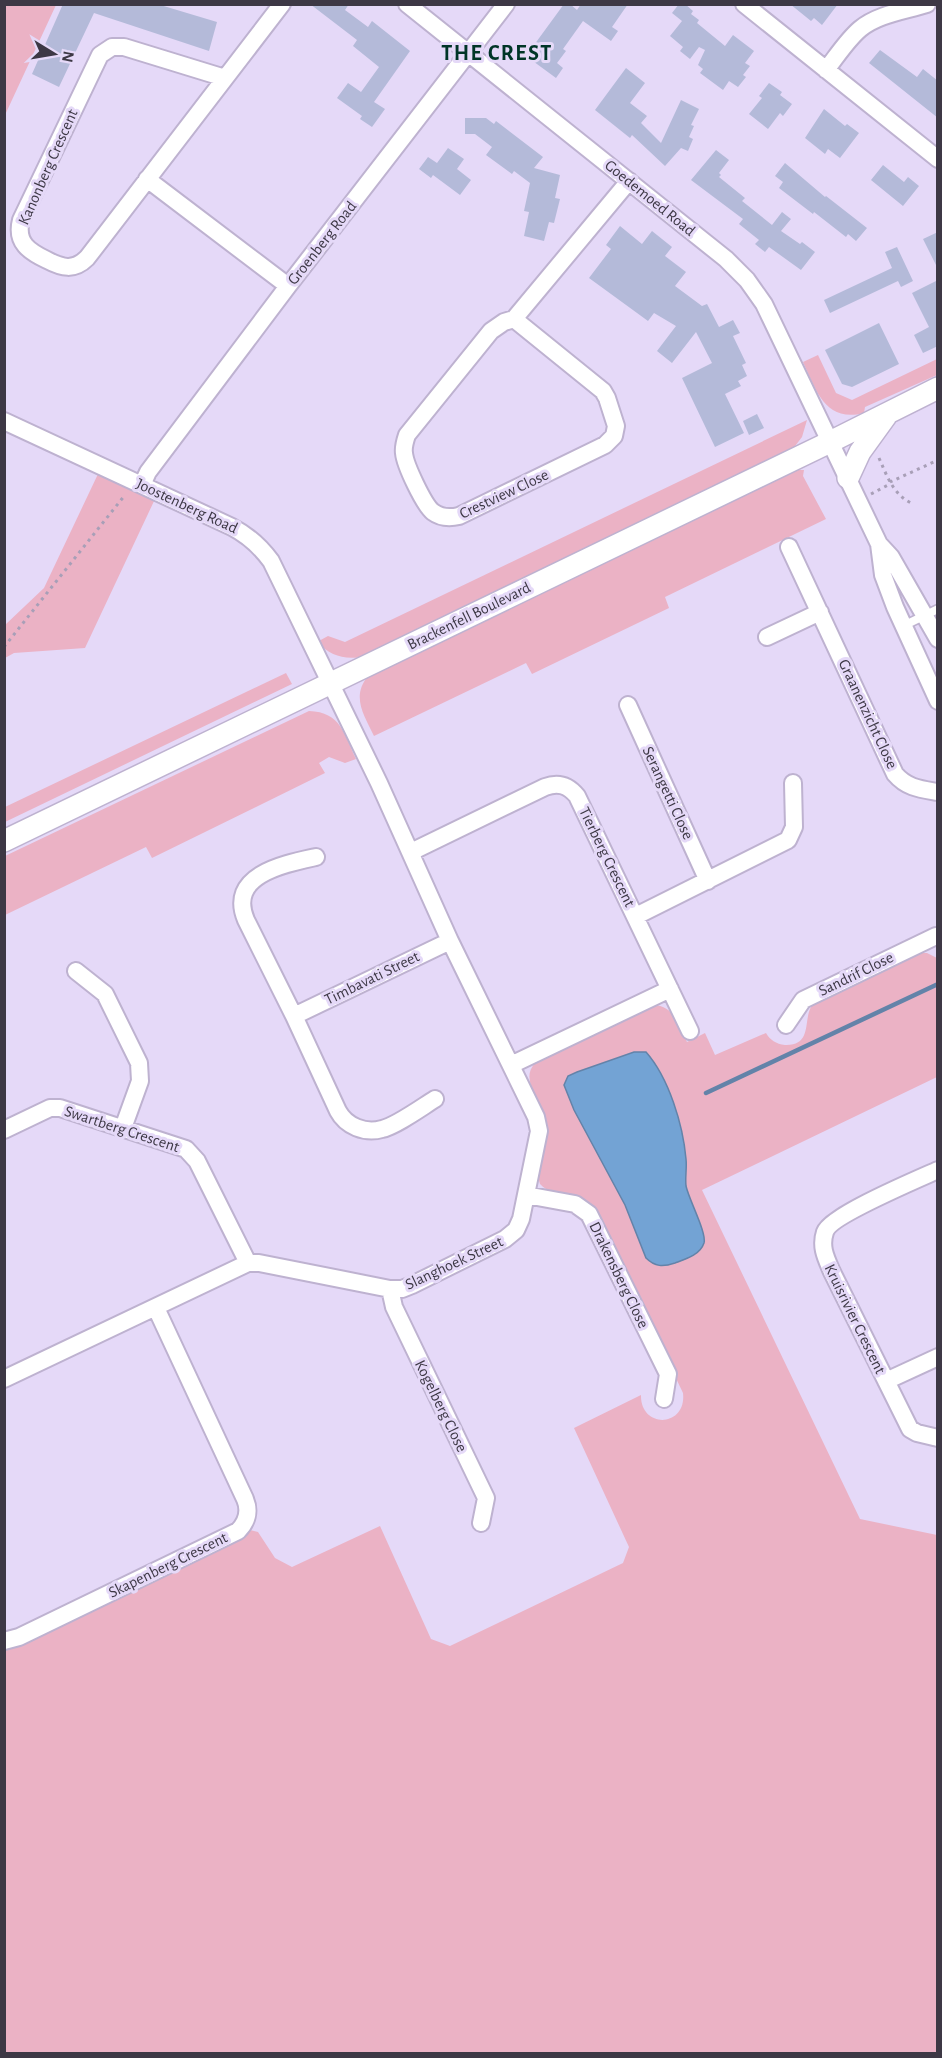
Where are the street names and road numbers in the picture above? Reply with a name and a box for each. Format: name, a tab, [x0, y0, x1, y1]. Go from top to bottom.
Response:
street label: Kanonberg Crescent	[15, 107, 81, 227]
street label: Goedemoed Road	[602, 157, 698, 239]
street label: Groenberg Road	[285, 198, 359, 288]
street label: Crestview Close	[457, 466, 551, 522]
street label: Joostenberg Road	[134, 476, 240, 536]
street label: Brackenfell Boulevard	[405, 579, 533, 653]
street label: Graanenzicht Close	[836, 657, 900, 771]
street label: Serangetti Close	[640, 744, 696, 842]
street label: Tierberg Crescent	[576, 805, 638, 909]
street label: Timbavati Street	[322, 948, 422, 1008]
street label: Sandrif Close	[816, 949, 896, 999]
street label: Swartberg Crescent	[63, 1103, 181, 1155]
street label: Drakensberg Close	[586, 1219, 652, 1331]
street label: Slanghoek Street	[403, 1233, 505, 1293]
street label: Kruisrivier Crescent	[822, 1262, 888, 1376]
street label: Kogelberg Close	[412, 1358, 470, 1454]
street label: Skapenberg Crescent	[106, 1529, 230, 1601]

